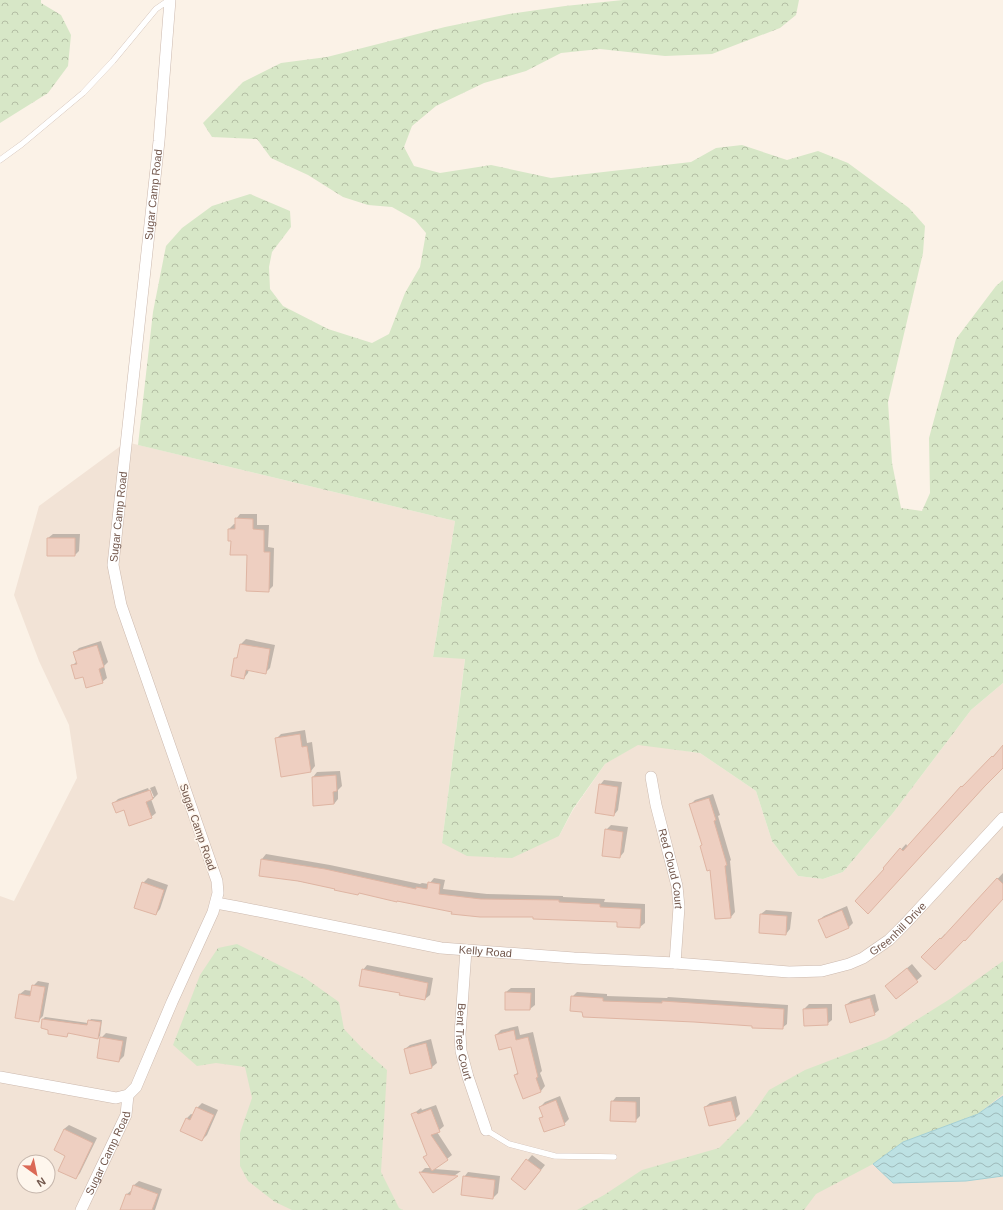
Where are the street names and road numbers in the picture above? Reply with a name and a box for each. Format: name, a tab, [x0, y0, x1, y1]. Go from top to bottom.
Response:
street label: Sugar Camp Road	[142, 149, 164, 241]
street label: Sugar Camp Road	[107, 471, 129, 563]
street label: Sugar Camp Road	[177, 782, 219, 872]
street label: Red Cloud Court	[656, 827, 685, 909]
street label: Greenhill Drive	[867, 900, 928, 958]
street label: Kelly Road	[458, 943, 512, 959]
street label: Bent Tree Court	[454, 1003, 475, 1081]
street label: Sugar Camp Road	[83, 1111, 132, 1197]

